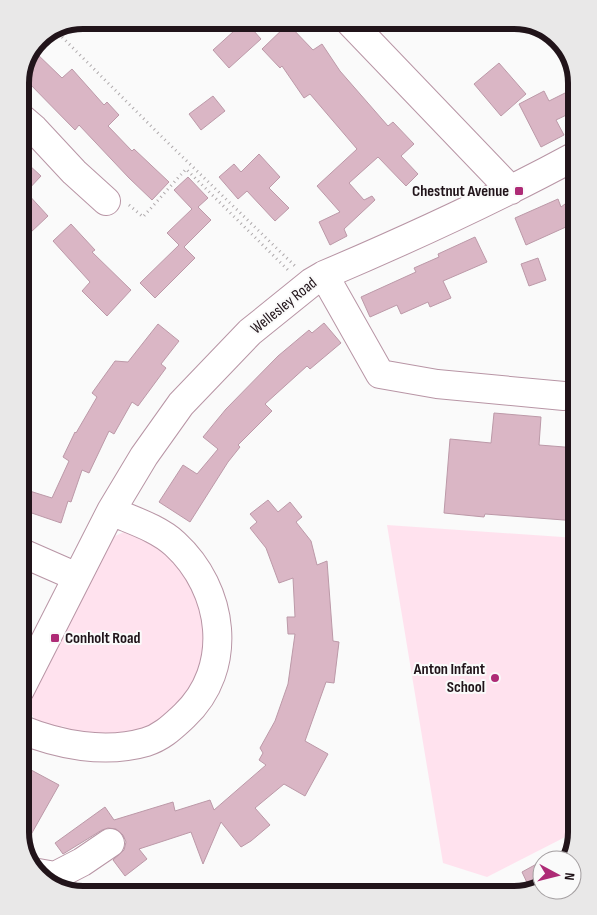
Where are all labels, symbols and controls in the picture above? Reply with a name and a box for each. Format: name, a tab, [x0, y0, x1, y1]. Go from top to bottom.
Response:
place label: Chestnut Avenue	[412, 182, 509, 201]
marker: Chestnut Avenue	[513, 185, 525, 197]
street label: Wellesley Road	[247, 274, 321, 338]
place label: Conholt Road	[65, 629, 140, 648]
marker: Conholt Road	[49, 632, 61, 644]
place label: Anton Infant School	[413, 660, 485, 697]
marker: Anton Infant School	[489, 672, 501, 684]
north arrow	[532, 850, 582, 900]
text: N	[561, 872, 578, 881]

